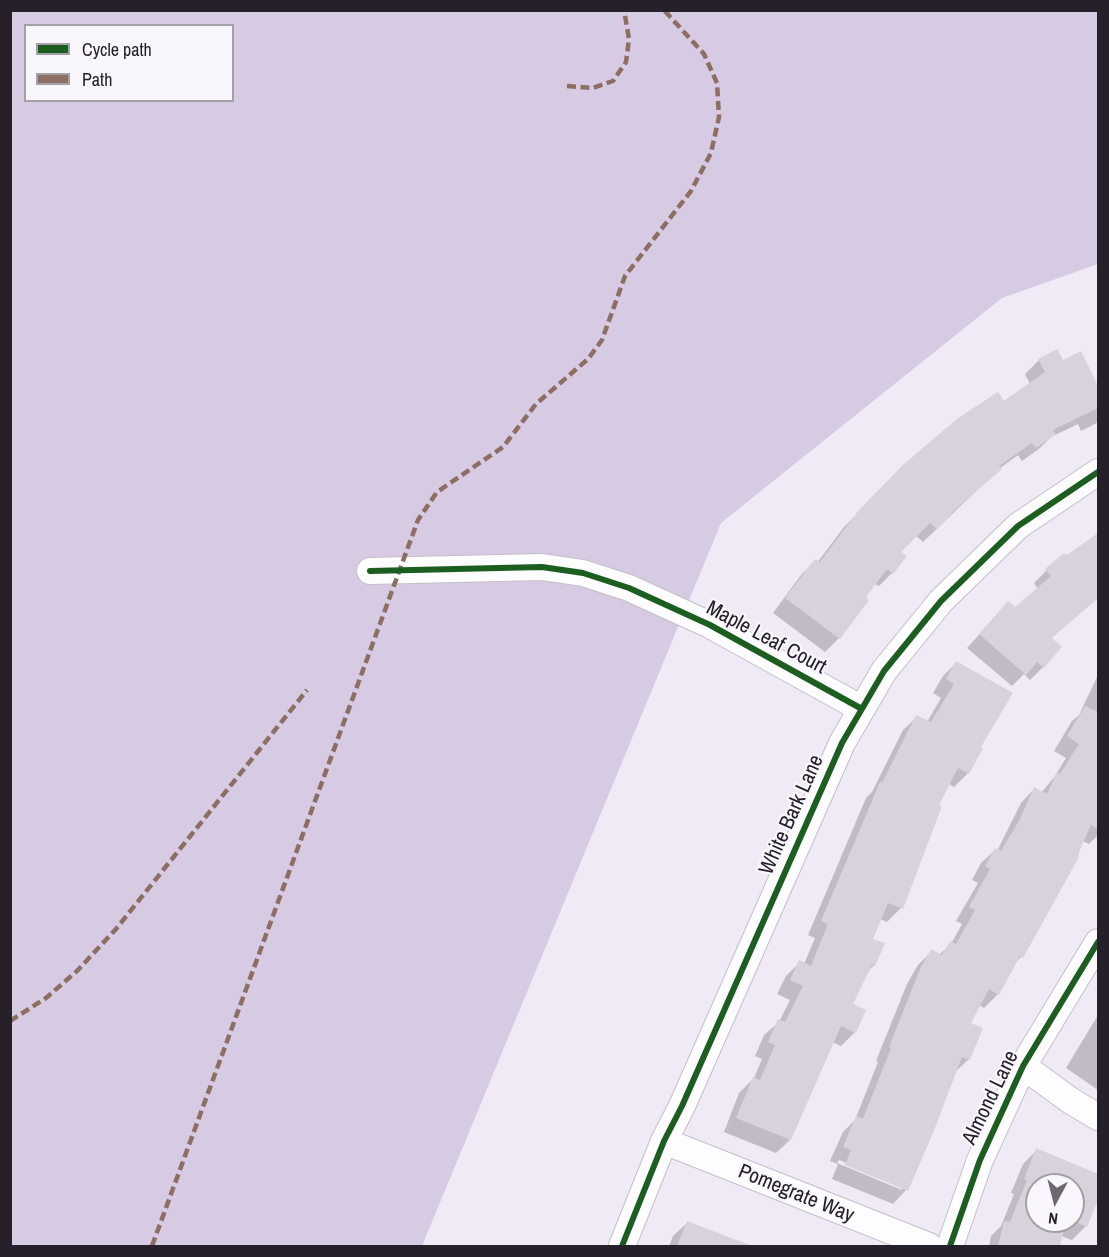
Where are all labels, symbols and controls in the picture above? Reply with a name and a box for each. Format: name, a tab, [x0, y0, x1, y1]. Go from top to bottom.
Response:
legend	[24, 24, 234, 102]
text: Cycle path	[82, 37, 152, 62]
text: Path	[82, 67, 112, 92]
street label: Maple Leaf Court	[702, 596, 830, 680]
street label: White Bark Lane	[754, 751, 830, 879]
street label: Almond Lane	[957, 1047, 1025, 1149]
street label: Pomegrate Way	[734, 1159, 858, 1229]
north arrow	[1025, 1173, 1085, 1233]
text: N	[1047, 1207, 1059, 1230]

